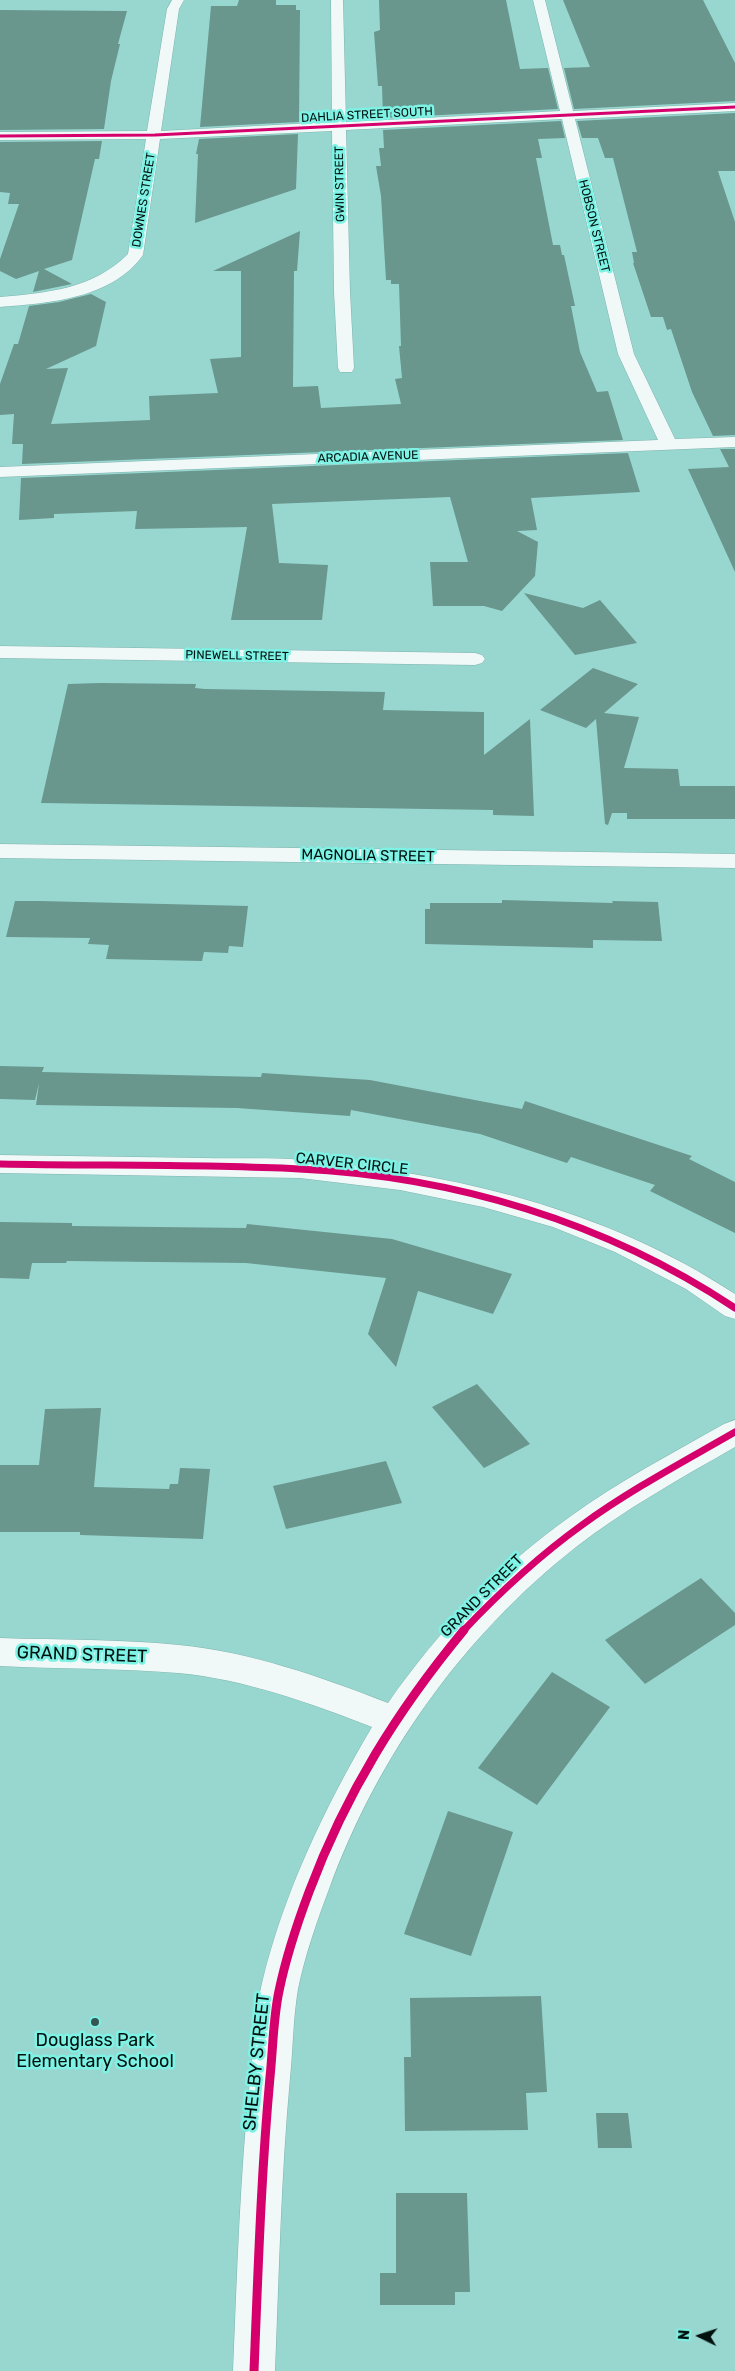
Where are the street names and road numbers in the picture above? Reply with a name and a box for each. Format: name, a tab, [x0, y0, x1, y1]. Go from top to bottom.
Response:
street label: DAHLIA STREET SOUTH	[301, 104, 433, 126]
street label: GWIN STREET	[332, 146, 348, 222]
street label: DOWNES STREET	[129, 152, 159, 248]
street label: HOBSON STREET	[575, 178, 613, 274]
street label: ARCADIA AVENUE	[317, 448, 419, 466]
street label: PINEWELL STREET	[185, 648, 289, 664]
street label: MAGNOLIA STREET	[301, 846, 435, 866]
street label: CARVER CIRCLE	[295, 1149, 409, 1179]
street label: GRAND STREET	[437, 1551, 527, 1641]
street label: GRAND STREET	[16, 1642, 148, 1668]
street label: SHELBY STREET	[239, 1992, 275, 2132]

